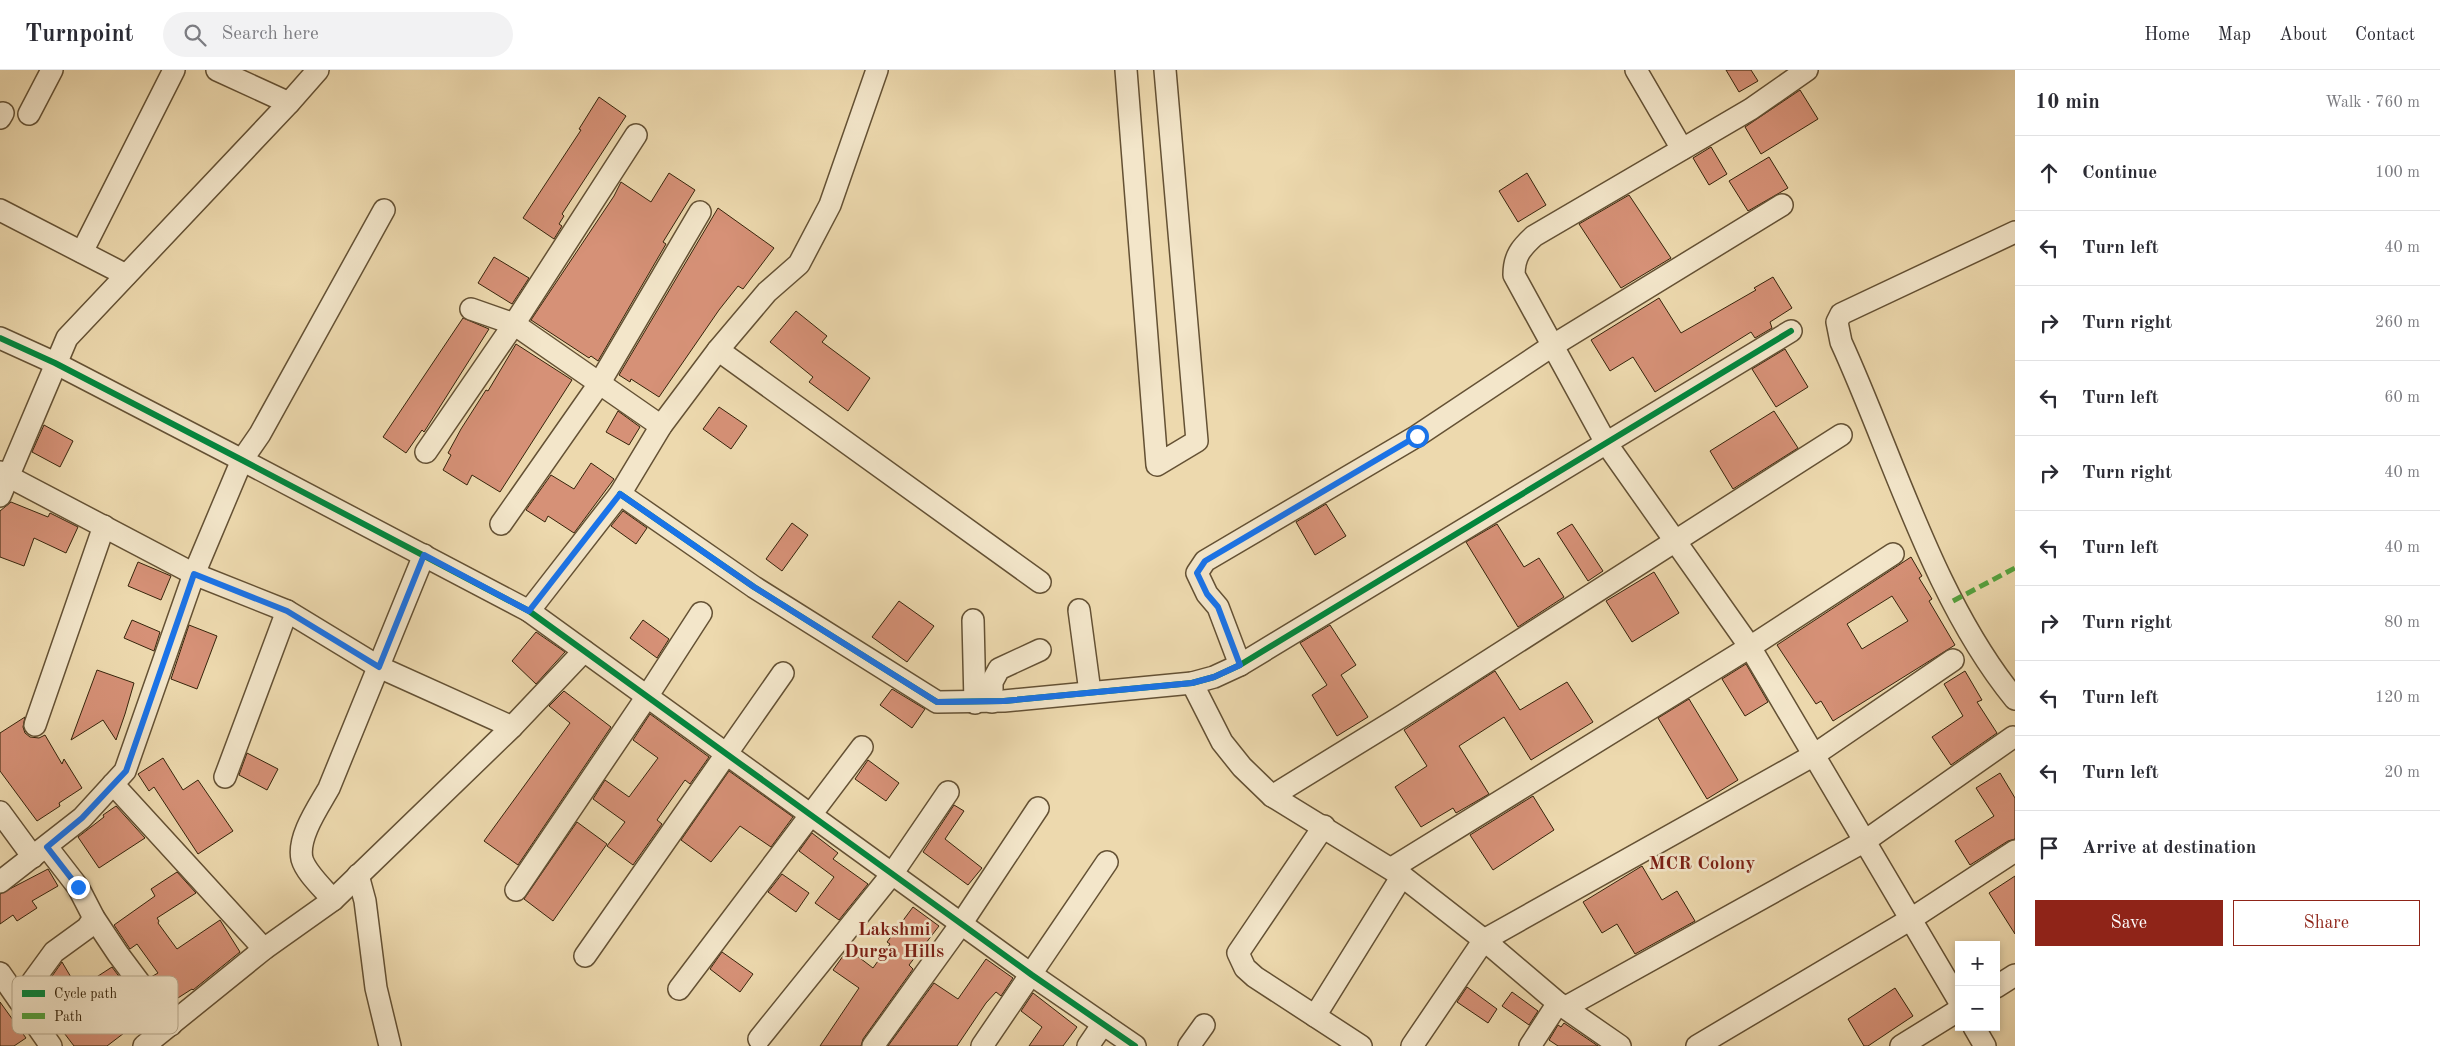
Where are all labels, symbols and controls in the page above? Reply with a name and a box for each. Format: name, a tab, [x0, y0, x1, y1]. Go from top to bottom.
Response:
search box	[163, 12, 513, 57]
icon: search	[181, 21, 209, 49]
text: Turnpoint	[25, 23, 133, 47]
text: Search here	[221, 25, 319, 44]
text: Home	[2144, 26, 2190, 44]
text: Map	[2218, 26, 2251, 44]
text: About	[2279, 26, 2327, 44]
text: Contact	[2355, 26, 2415, 44]
text: 10 min	[2035, 92, 2100, 113]
text: Walk · 760 m	[2325, 95, 2420, 111]
icon: ahead	[2035, 159, 2063, 187]
text: Continue	[2082, 164, 2157, 183]
text: 100 m	[2375, 165, 2420, 181]
icon: left	[2035, 234, 2063, 262]
text: Turn left	[2082, 239, 2159, 258]
text: 40 m	[2384, 240, 2420, 256]
icon: right	[2035, 309, 2063, 337]
text: Turn right	[2082, 314, 2172, 333]
text: 260 m	[2375, 315, 2420, 331]
icon: left	[2035, 384, 2063, 412]
text: Turn left	[2082, 389, 2159, 408]
text: 60 m	[2384, 390, 2420, 406]
route start	[1406, 425, 1429, 448]
icon: right	[2035, 459, 2063, 487]
text: Turn right	[2082, 464, 2172, 483]
text: 40 m	[2384, 465, 2420, 481]
icon: left	[2035, 534, 2063, 562]
text: Turn left	[2082, 539, 2159, 558]
text: 40 m	[2384, 540, 2420, 556]
icon: right	[2035, 609, 2063, 637]
text: Turn right	[2082, 614, 2172, 633]
text: 80 m	[2384, 615, 2420, 631]
icon: left	[2035, 684, 2063, 712]
text: Turn left	[2082, 689, 2159, 708]
text: 120 m	[2375, 690, 2420, 706]
icon: left	[2035, 759, 2063, 787]
text: Turn left	[2082, 764, 2159, 783]
text: 20 m	[2384, 765, 2420, 781]
icon: arrive	[2035, 834, 2063, 862]
text: Arrive at destination	[2082, 839, 2256, 858]
district label: MCR Colony	[1649, 855, 1755, 874]
route end	[67, 876, 90, 899]
button: Save	[2035, 900, 2223, 946]
button: Share	[2233, 900, 2420, 946]
district label: Lakshmi Durga Hills	[844, 921, 944, 962]
map controls	[1955, 941, 2000, 1031]
button: +	[1955, 941, 2000, 986]
legend	[12, 976, 178, 1034]
button: −	[1955, 986, 2000, 1031]
text: Cycle path	[54, 987, 117, 1001]
text: Path	[54, 1010, 83, 1024]

